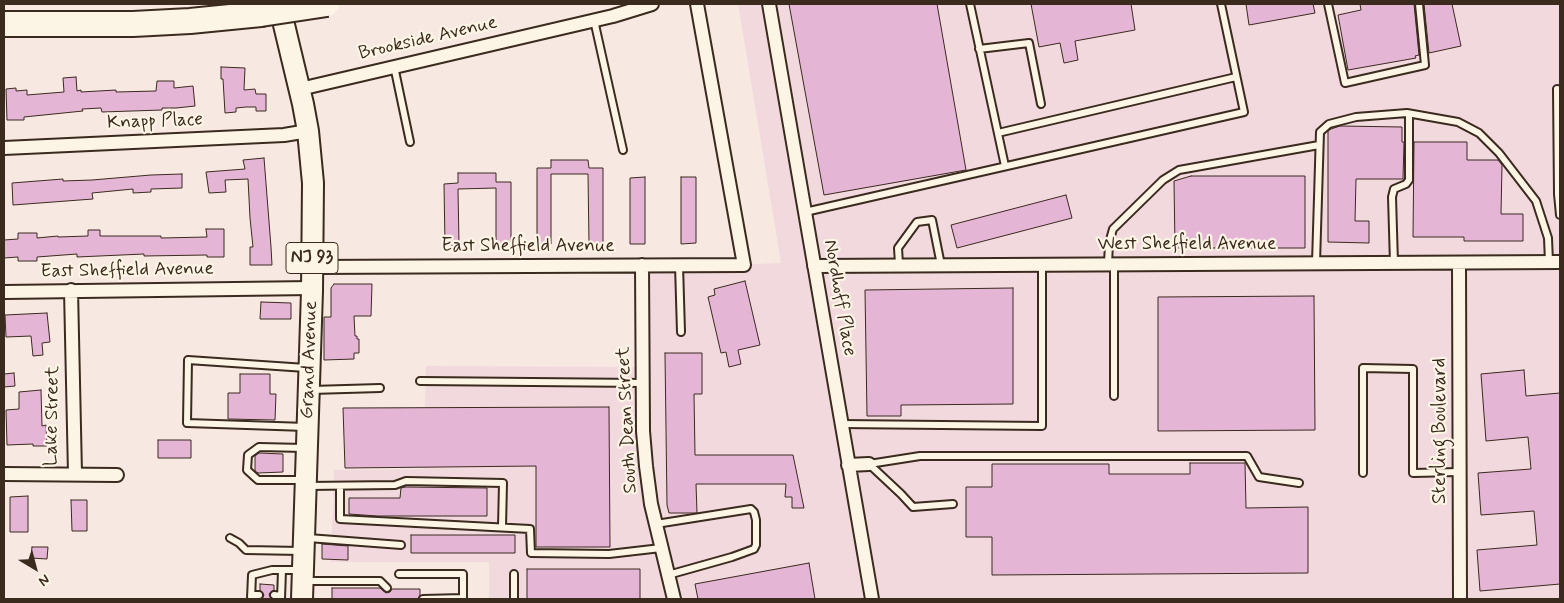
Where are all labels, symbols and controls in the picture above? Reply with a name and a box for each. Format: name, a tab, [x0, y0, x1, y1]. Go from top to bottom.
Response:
street label: Brookside Avenue	[357, 12, 499, 66]
street label: Knapp Place	[107, 109, 203, 135]
street label: West Sheffield Avenue	[1098, 234, 1276, 256]
street label: East Sheffield Avenue	[441, 236, 615, 258]
street label: Nordhoff Place	[818, 238, 860, 358]
road number: NJ 93	[286, 242, 338, 274]
street label: East Sheffield Avenue	[40, 258, 214, 284]
street label: Grand Avenue	[297, 300, 323, 420]
street label: South Dean Street	[613, 346, 643, 494]
street label: Sterling Boulevard	[1430, 358, 1452, 504]
street label: Lake Street	[41, 366, 65, 466]
north arrow	[10, 543, 60, 593]
text: N	[35, 570, 53, 590]

